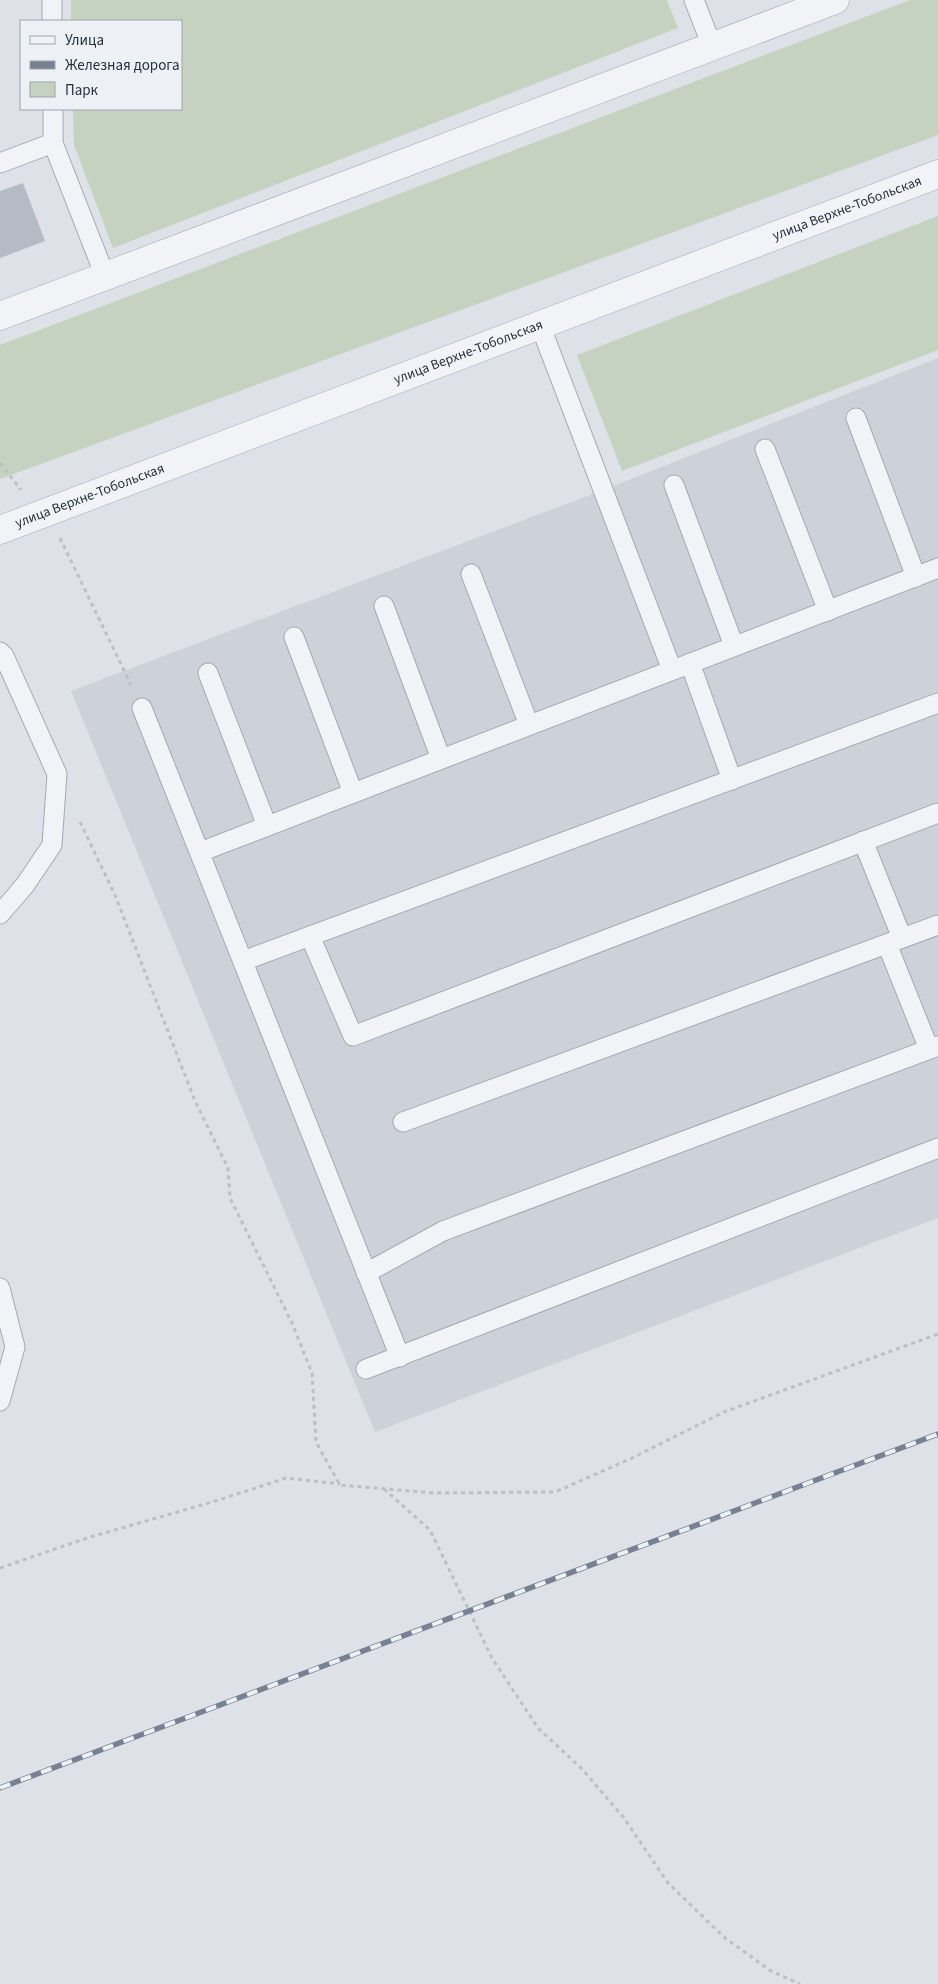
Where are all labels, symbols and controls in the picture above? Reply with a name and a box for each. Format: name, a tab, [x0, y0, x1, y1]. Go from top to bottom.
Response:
legend	[20, 20, 182, 110]
text: Улица	[65, 30, 104, 51]
text: Железная дорога	[65, 55, 180, 76]
text: Парк	[65, 80, 99, 101]
street label: улица Верхне-Тобольская	[769, 171, 925, 246]
street label: улица Верхне-Тобольская	[391, 315, 546, 390]
street label: улица Верхне-Тобольская	[12, 458, 167, 533]

